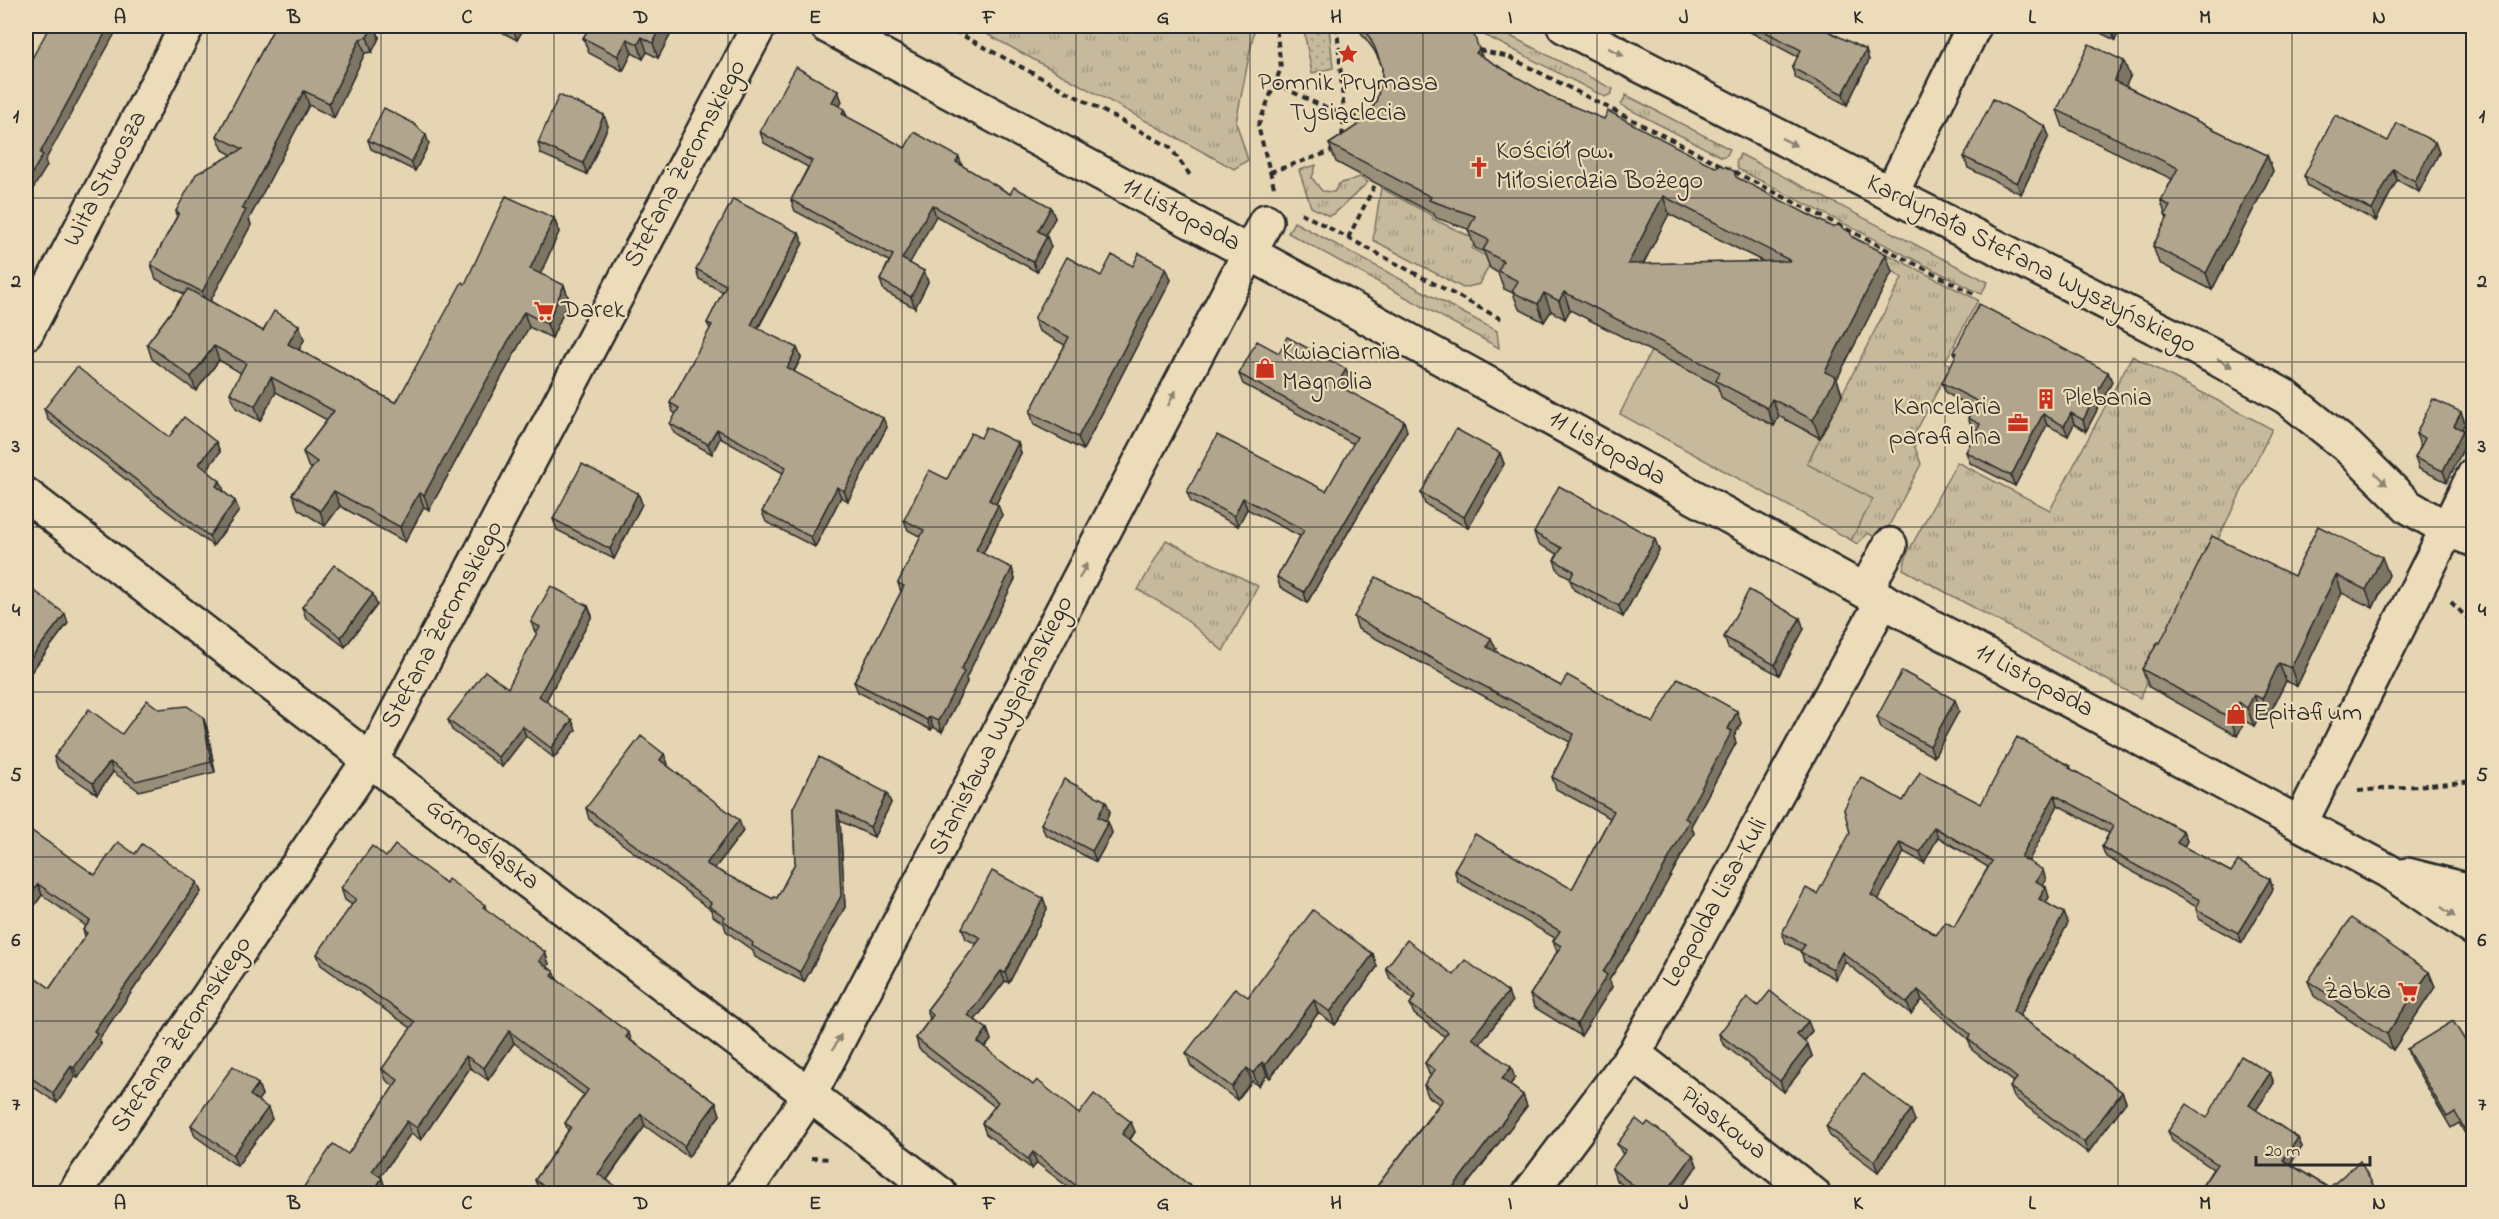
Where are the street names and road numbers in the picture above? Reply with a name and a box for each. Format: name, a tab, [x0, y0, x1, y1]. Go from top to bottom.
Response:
street label: Stefana Żeromskiego	[615, 53, 757, 275]
street label: Wita Stwosza	[54, 104, 158, 254]
street label: Kardynała Stefana Wyszyńskiego	[1859, 165, 2203, 365]
street label: 11 Listopada	[1115, 168, 1247, 262]
street label: 11 Listopada	[1541, 401, 1673, 497]
street label: Stefana Żeromskiego	[372, 514, 514, 736]
street label: Stanisława Wyspiańskiego	[920, 589, 1084, 863]
street label: 11 Listopada	[1968, 634, 2100, 728]
street label: Górnośląska	[417, 789, 547, 901]
street label: Leopolda Lisa-Kuli	[1654, 811, 1778, 995]
street label: Stefana Żeromskiego	[102, 929, 262, 1141]
street label: Piaskowa	[1671, 1078, 1775, 1170]

